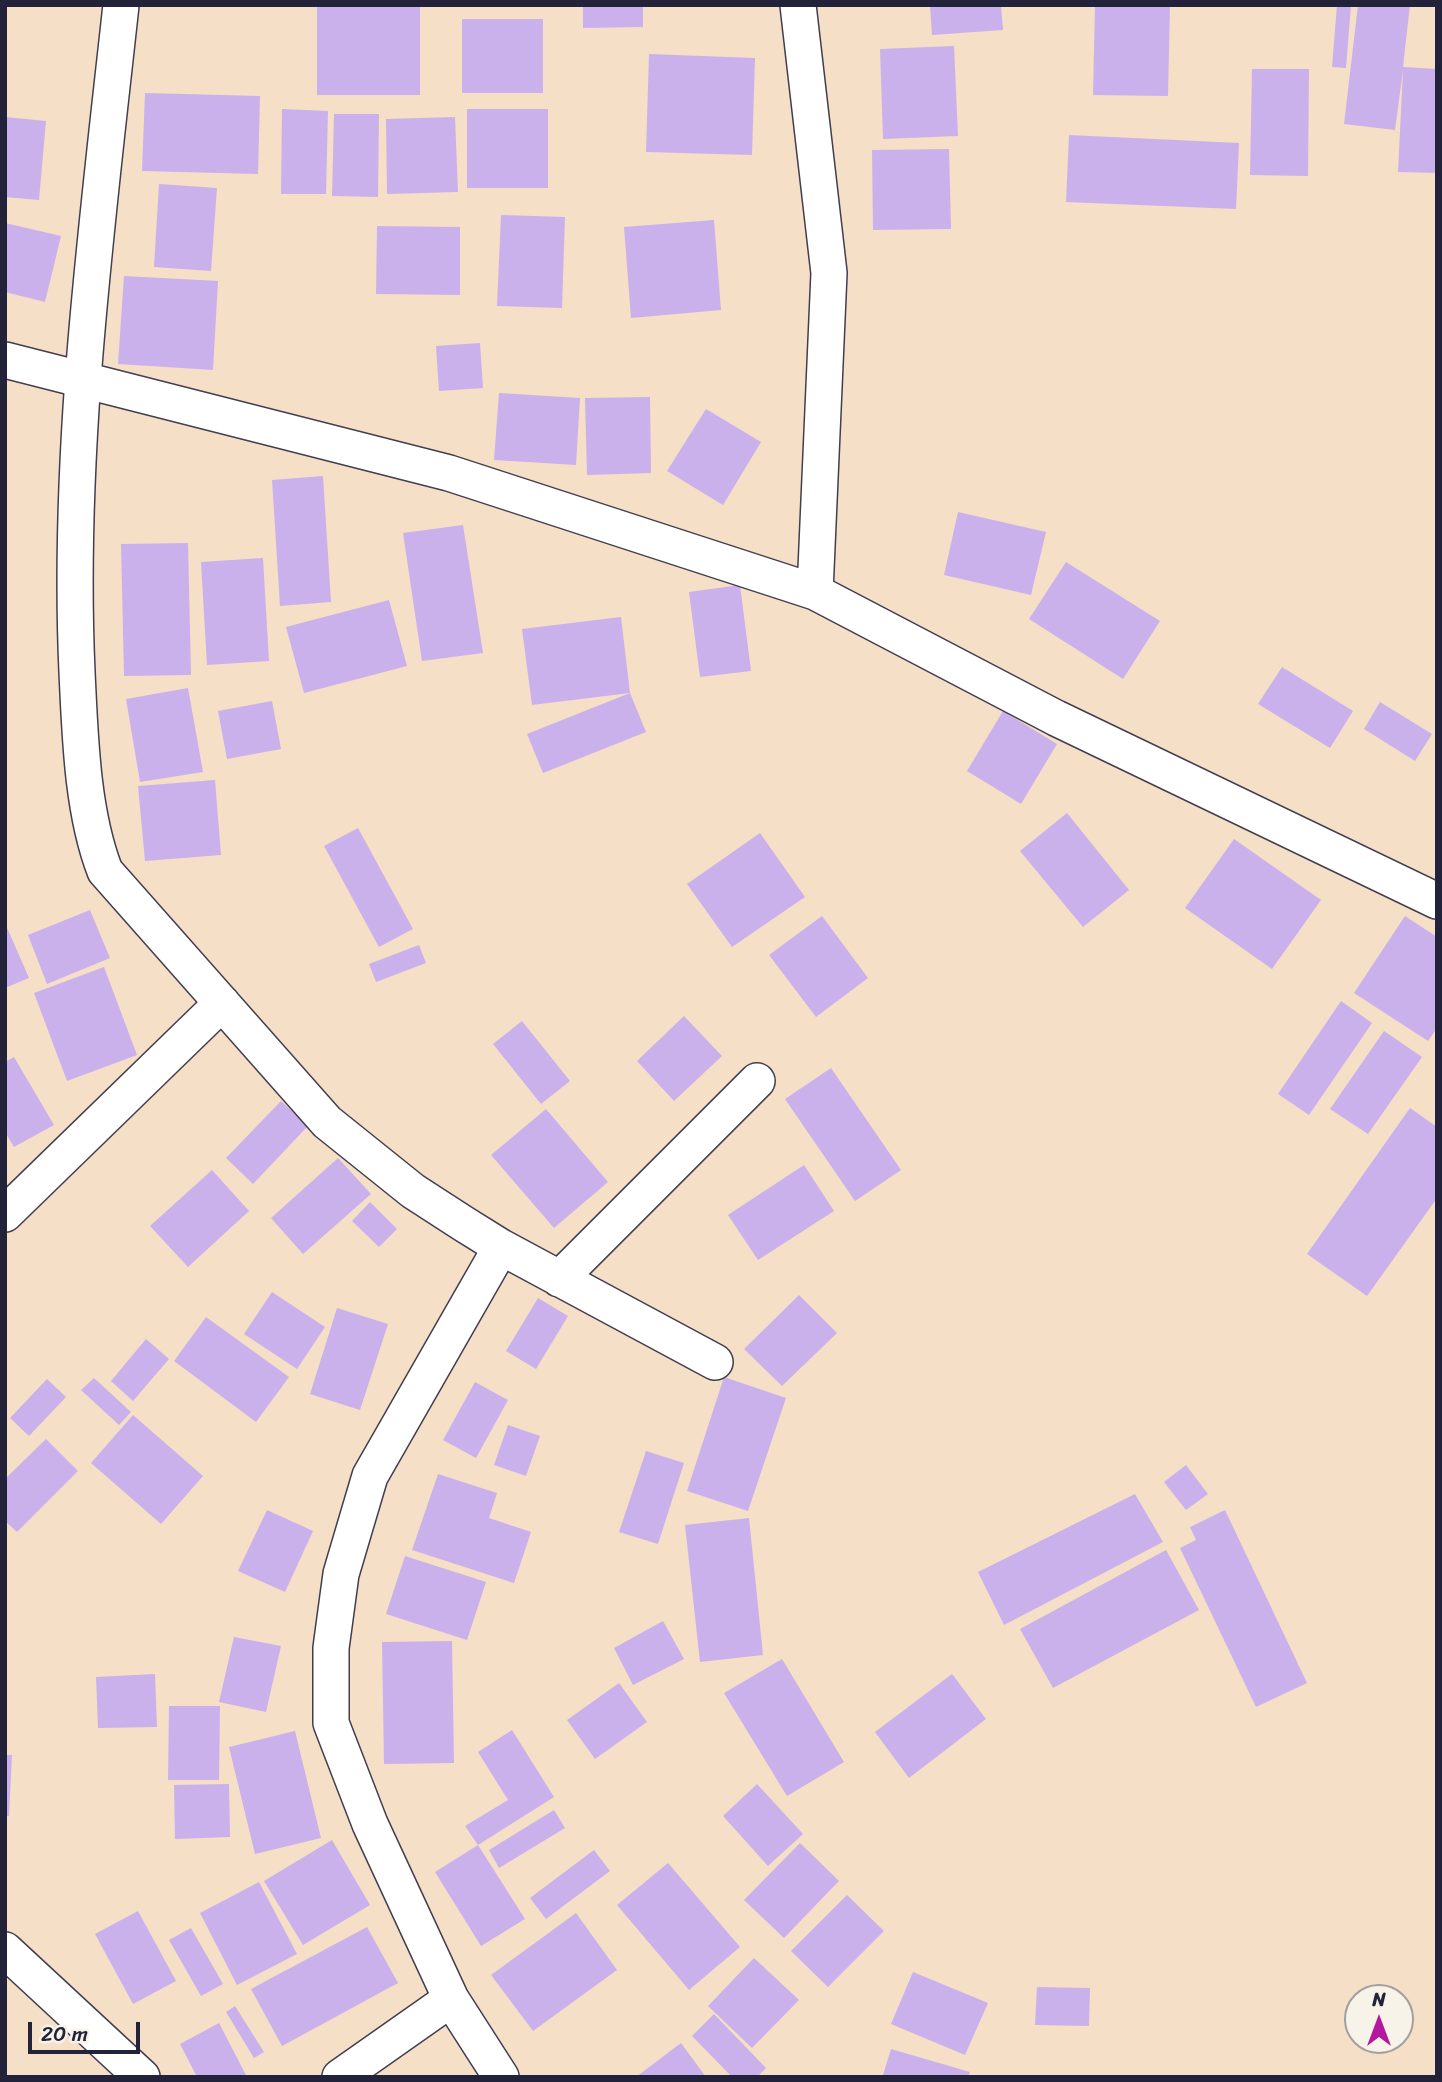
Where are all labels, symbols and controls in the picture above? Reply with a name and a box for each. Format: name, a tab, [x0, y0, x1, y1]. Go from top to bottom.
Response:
text: N	[1372, 1983, 1386, 2016]
north arrow	[1344, 1984, 1414, 2054]
scale bar	[32, 2008, 144, 2052]
text: 20 m	[41, 2015, 88, 2053]

